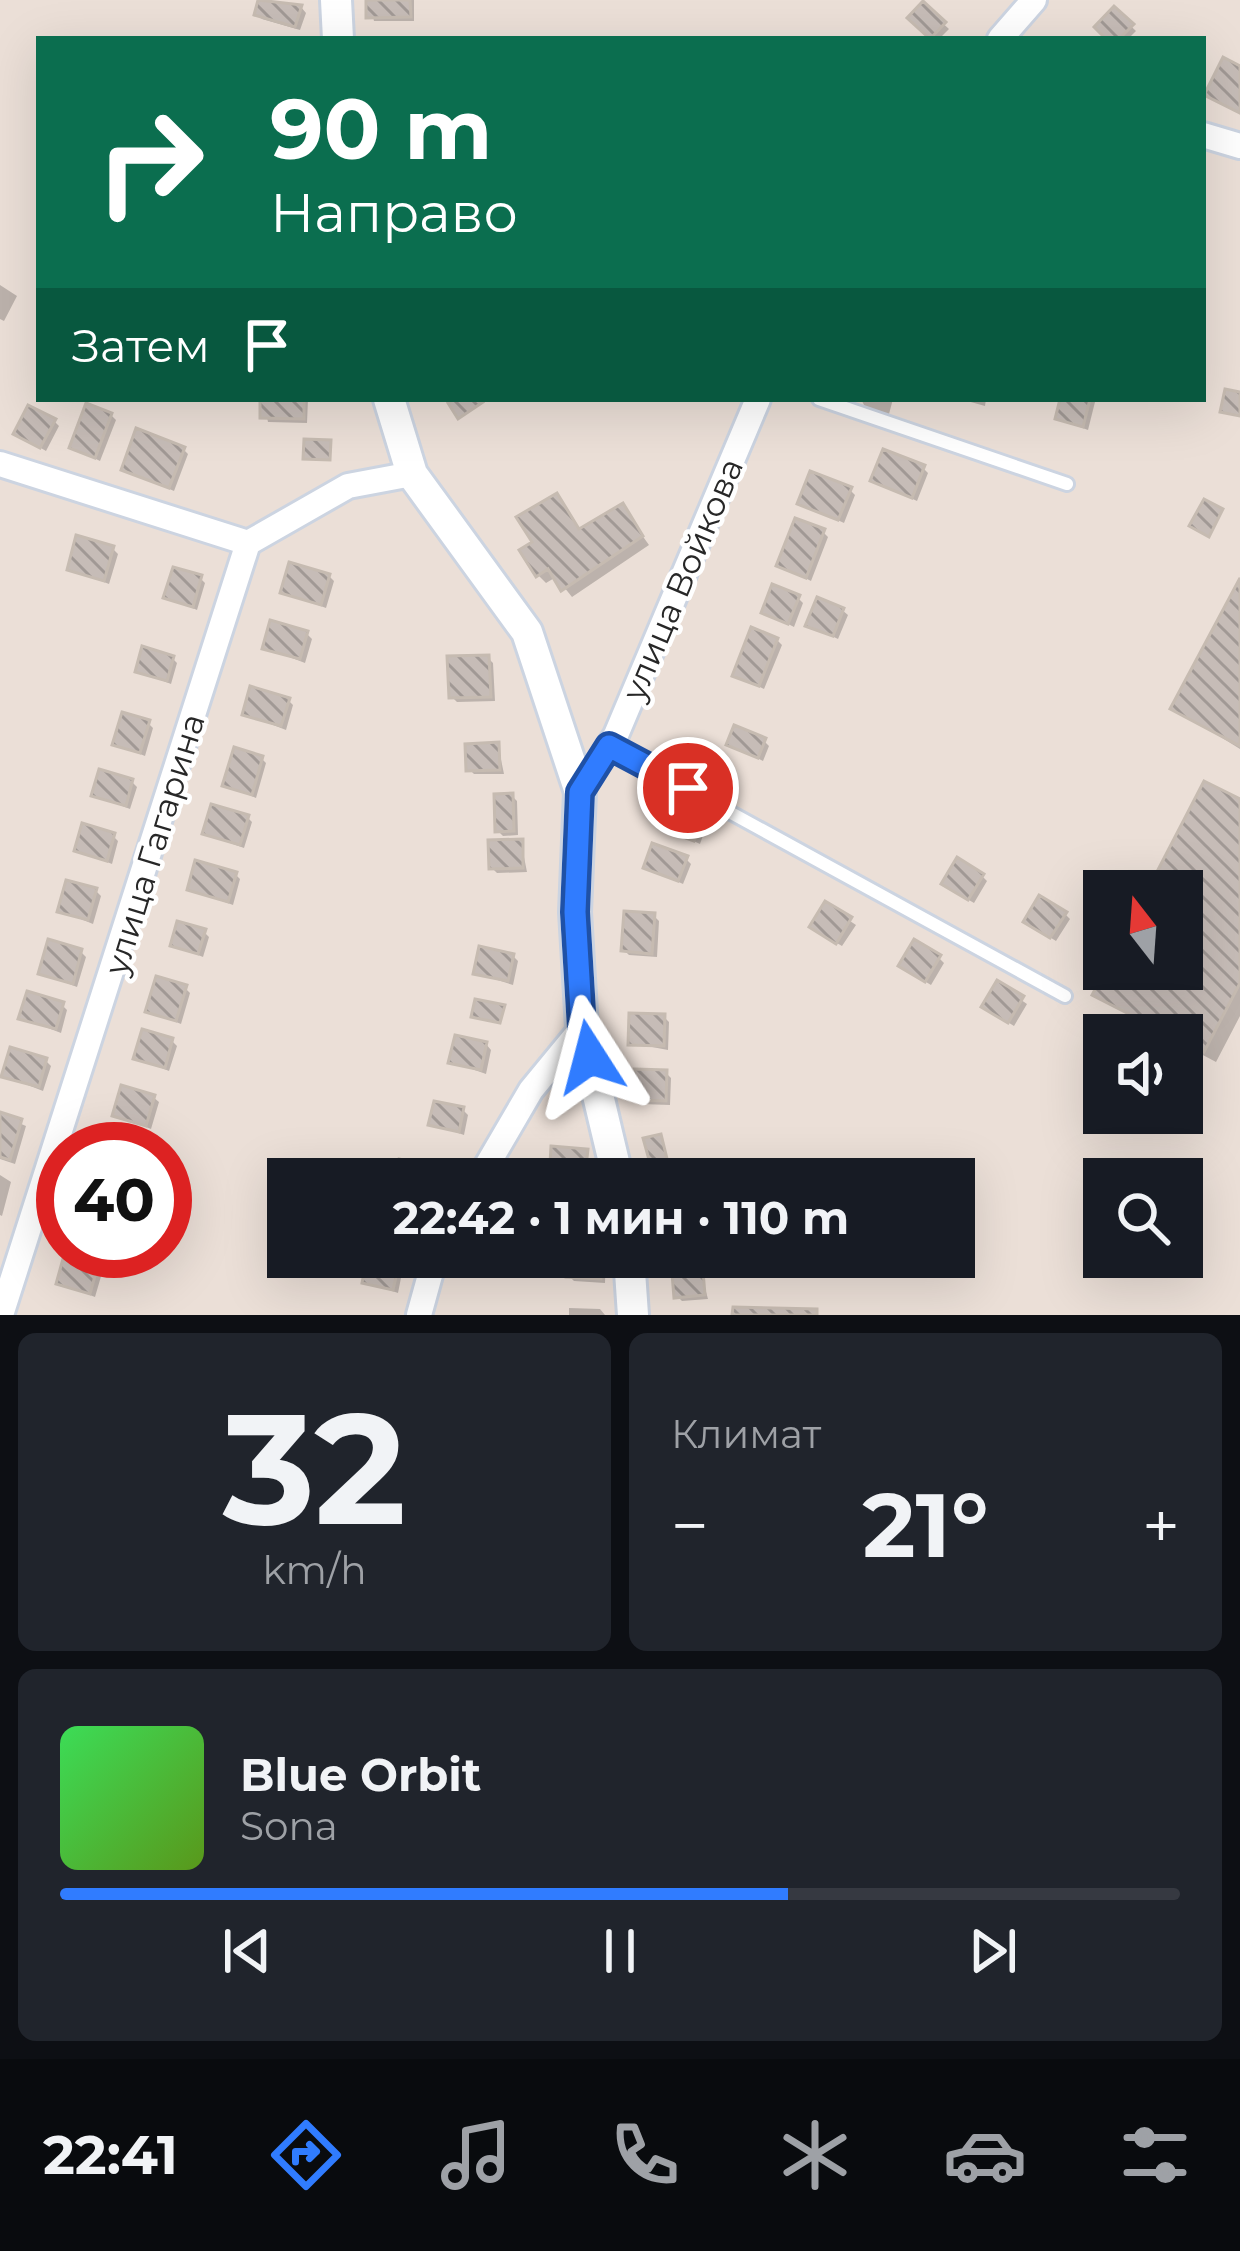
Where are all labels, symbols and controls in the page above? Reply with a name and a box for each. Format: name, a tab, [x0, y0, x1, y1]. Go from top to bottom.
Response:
text: 90 m	[270, 78, 492, 180]
icon: right	[72, 84, 228, 240]
text: Направо	[270, 180, 518, 246]
icon: arrive	[234, 312, 300, 378]
text: Затем	[72, 318, 210, 373]
street label: улица Войкова	[613, 452, 751, 707]
street label: улица Гагарина	[95, 709, 213, 980]
pin	[637, 737, 739, 839]
icon: arrive	[655, 755, 721, 821]
north arrow	[1083, 870, 1203, 990]
map controls	[1083, 870, 1203, 1278]
position arrow	[527, 994, 653, 1120]
button: sound	[1083, 1014, 1203, 1134]
speed limit sign: 40	[36, 1122, 192, 1278]
button: search	[1083, 1158, 1203, 1278]
text: 22:42 · 1 мин · 110 m	[393, 1190, 849, 1245]
text: 32	[223, 1373, 406, 1563]
text: Климат	[671, 1410, 821, 1458]
text: 21°	[863, 1470, 989, 1580]
text: −	[671, 1485, 709, 1566]
text: +	[1142, 1485, 1180, 1566]
text: km/h	[262, 1546, 367, 1594]
text: Blue Orbit	[240, 1747, 481, 1802]
text: Sona	[240, 1802, 338, 1850]
icon: previous	[214, 1918, 280, 1984]
icon: pause	[587, 1918, 653, 1984]
icon: next	[960, 1918, 1026, 1984]
icon: directions	[264, 2113, 348, 2197]
icon: music	[434, 2113, 518, 2197]
icon: phone	[603, 2113, 687, 2197]
icon: climate	[773, 2113, 857, 2197]
icon: car	[943, 2113, 1027, 2197]
icon: filters	[1113, 2113, 1197, 2197]
text: 22:41	[43, 2122, 178, 2188]

